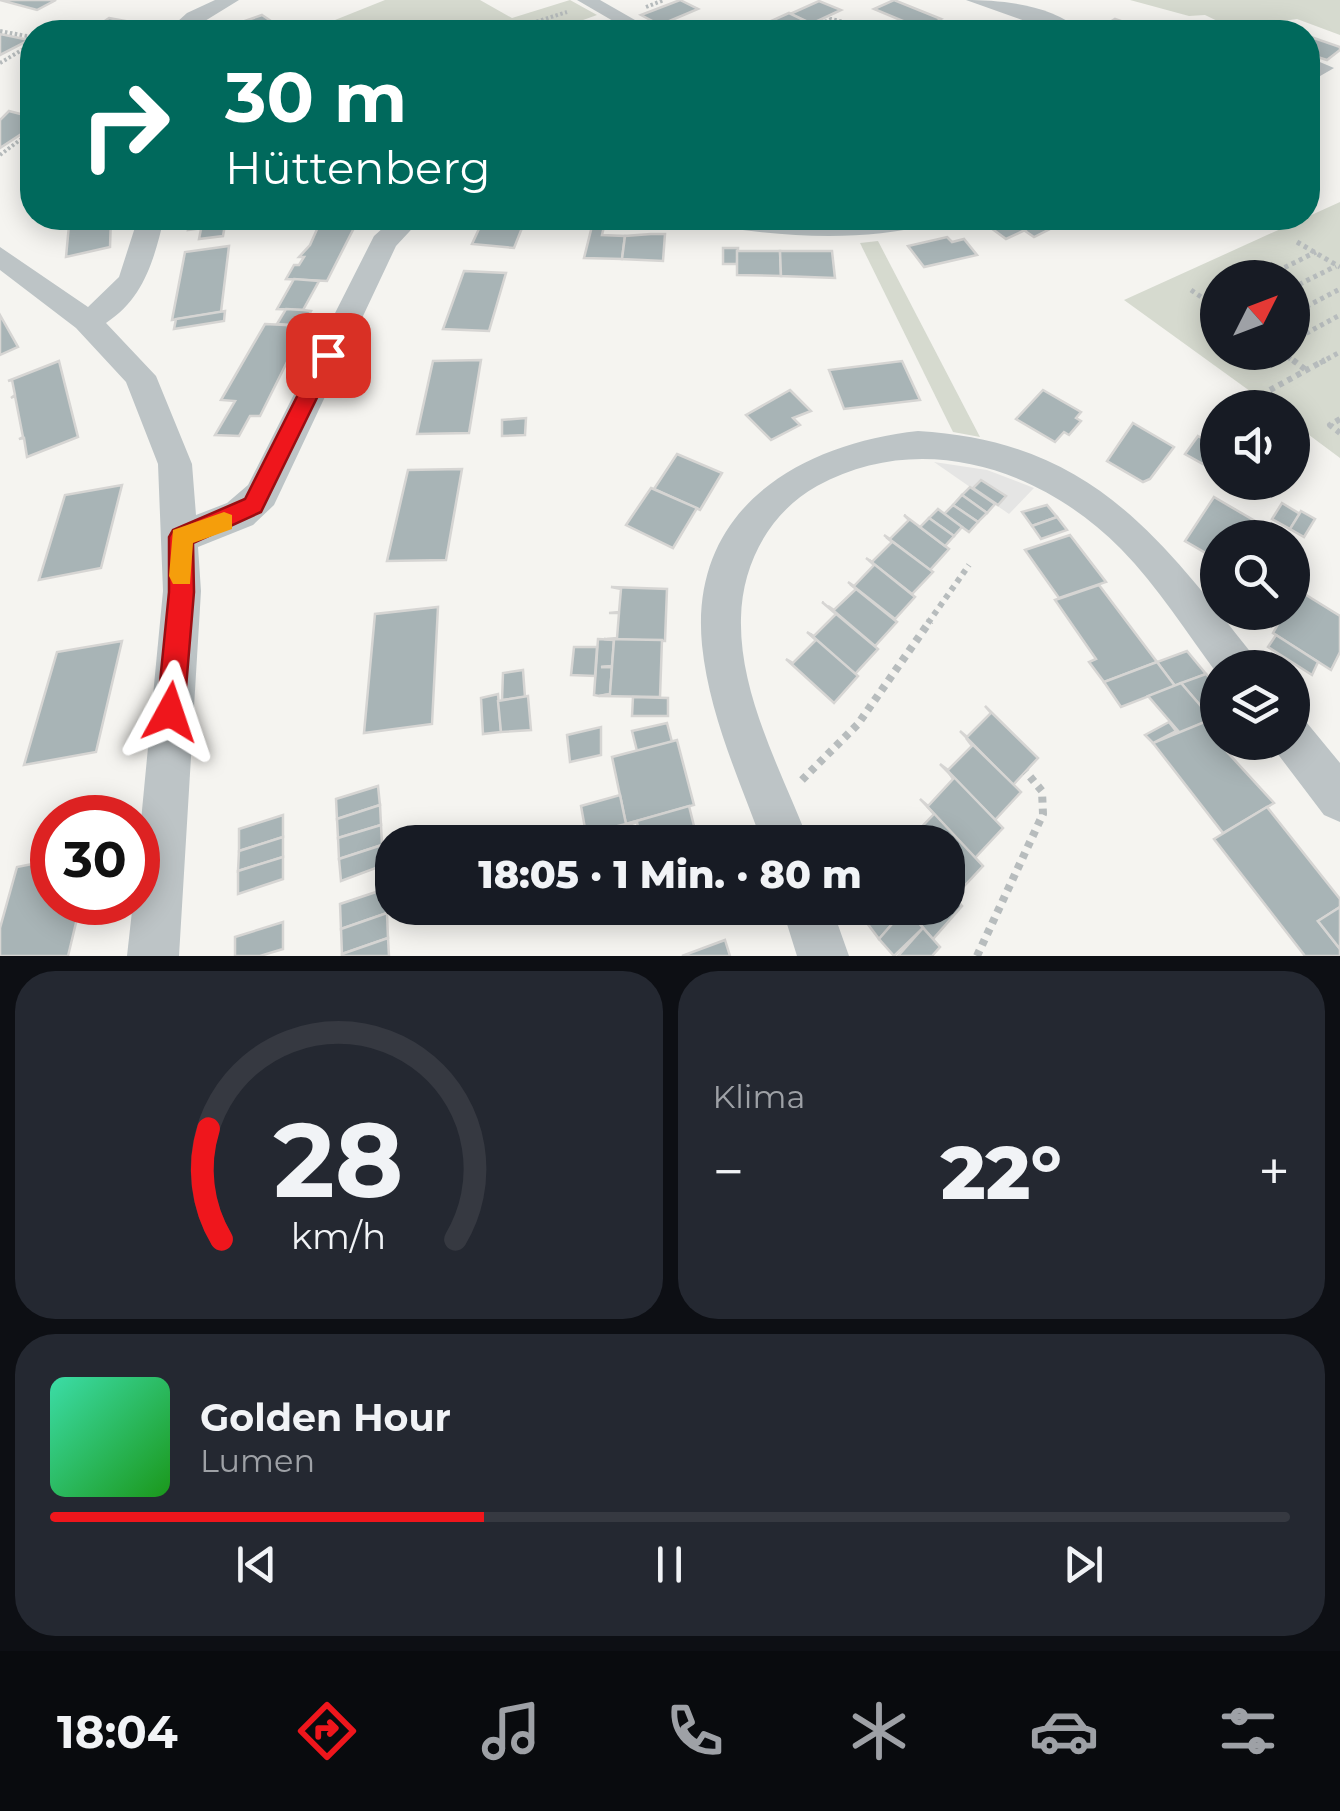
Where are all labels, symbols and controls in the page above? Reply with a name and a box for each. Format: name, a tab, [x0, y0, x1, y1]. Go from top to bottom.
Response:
text: 30 m	[225, 54, 407, 140]
icon: right	[60, 60, 190, 190]
text: Hüttenberg	[225, 140, 490, 195]
north arrow	[1200, 260, 1310, 370]
map controls	[1200, 260, 1310, 760]
pin	[286, 313, 371, 398]
icon: arrive	[301, 328, 356, 383]
button: sound	[1200, 390, 1310, 500]
button: search	[1200, 520, 1310, 630]
button: layers	[1200, 650, 1310, 760]
position arrow	[118, 660, 222, 764]
speed limit sign: 30	[30, 795, 160, 925]
text: 18:05 · 1 Min. · 80 m	[478, 851, 862, 898]
text: Klima	[713, 1077, 805, 1116]
text: 28	[274, 1096, 404, 1223]
text: 22°	[941, 1126, 1062, 1218]
text: −	[713, 1138, 744, 1205]
text: +	[1258, 1138, 1290, 1205]
text: km/h	[291, 1214, 386, 1258]
text: Golden Hour	[200, 1394, 451, 1441]
text: Lumen	[200, 1441, 315, 1480]
icon: previous	[229, 1537, 284, 1592]
icon: pause	[642, 1537, 697, 1592]
icon: next	[1056, 1537, 1111, 1592]
icon: directions	[292, 1696, 362, 1766]
icon: music	[476, 1696, 546, 1766]
icon: phone	[660, 1696, 730, 1766]
icon: climate	[844, 1696, 914, 1766]
icon: car	[1029, 1696, 1099, 1766]
icon: filters	[1213, 1696, 1283, 1766]
text: 18:04	[57, 1704, 178, 1759]

